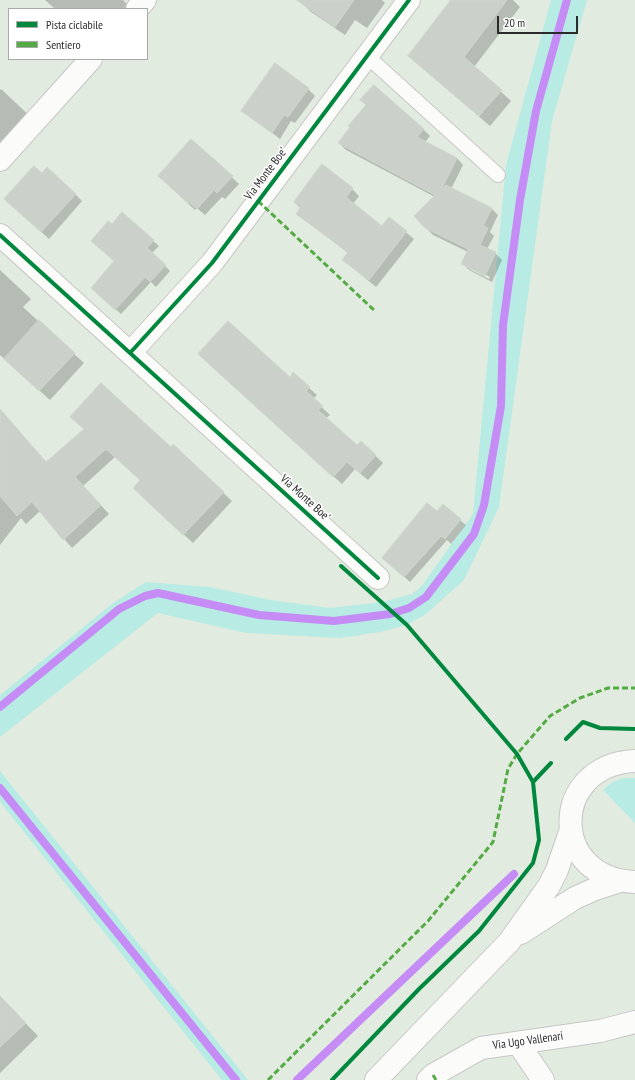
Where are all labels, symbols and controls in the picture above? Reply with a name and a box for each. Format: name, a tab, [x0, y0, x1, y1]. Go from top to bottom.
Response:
legend	[8, 8, 148, 60]
scale bar	[499, 8, 580, 34]
text: 20 m	[504, 15, 525, 30]
text: Pista ciclabile	[46, 17, 103, 32]
text: Sentiero	[46, 37, 81, 52]
street label: Via Monte Boe'	[242, 145, 290, 203]
street label: Via Monte Boe'	[277, 472, 333, 524]
street label: Via Ugo Vallenari	[492, 1029, 564, 1053]

